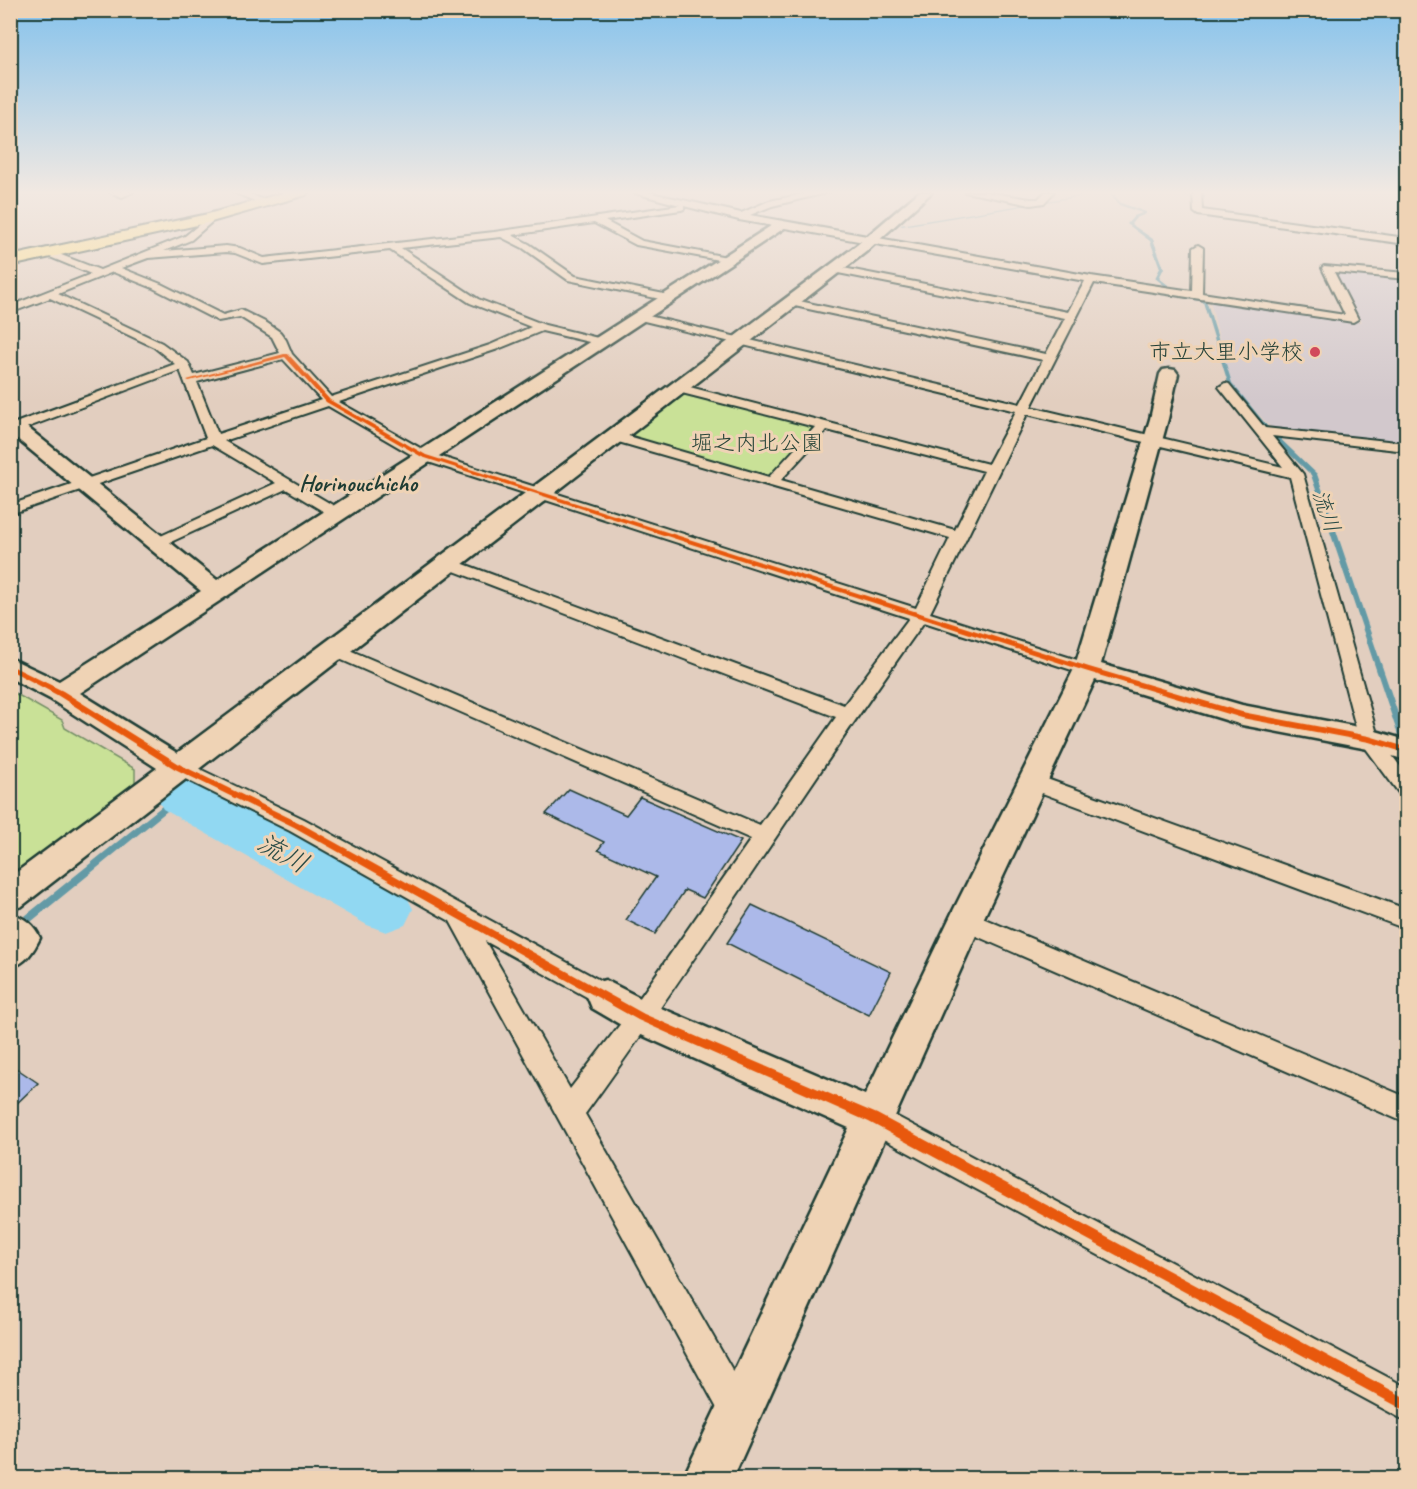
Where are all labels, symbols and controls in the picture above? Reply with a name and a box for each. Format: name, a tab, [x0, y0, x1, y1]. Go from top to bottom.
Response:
place label: 市立大里小学校	[1149, 338, 1303, 366]
marker: 市立大里小学校	[1308, 345, 1322, 359]
park label: 堀之内北公園	[691, 429, 823, 457]
district label: Horinouchicho	[299, 468, 419, 498]
water label: 流川	[1306, 486, 1346, 536]
water label: 流川	[251, 825, 315, 881]

